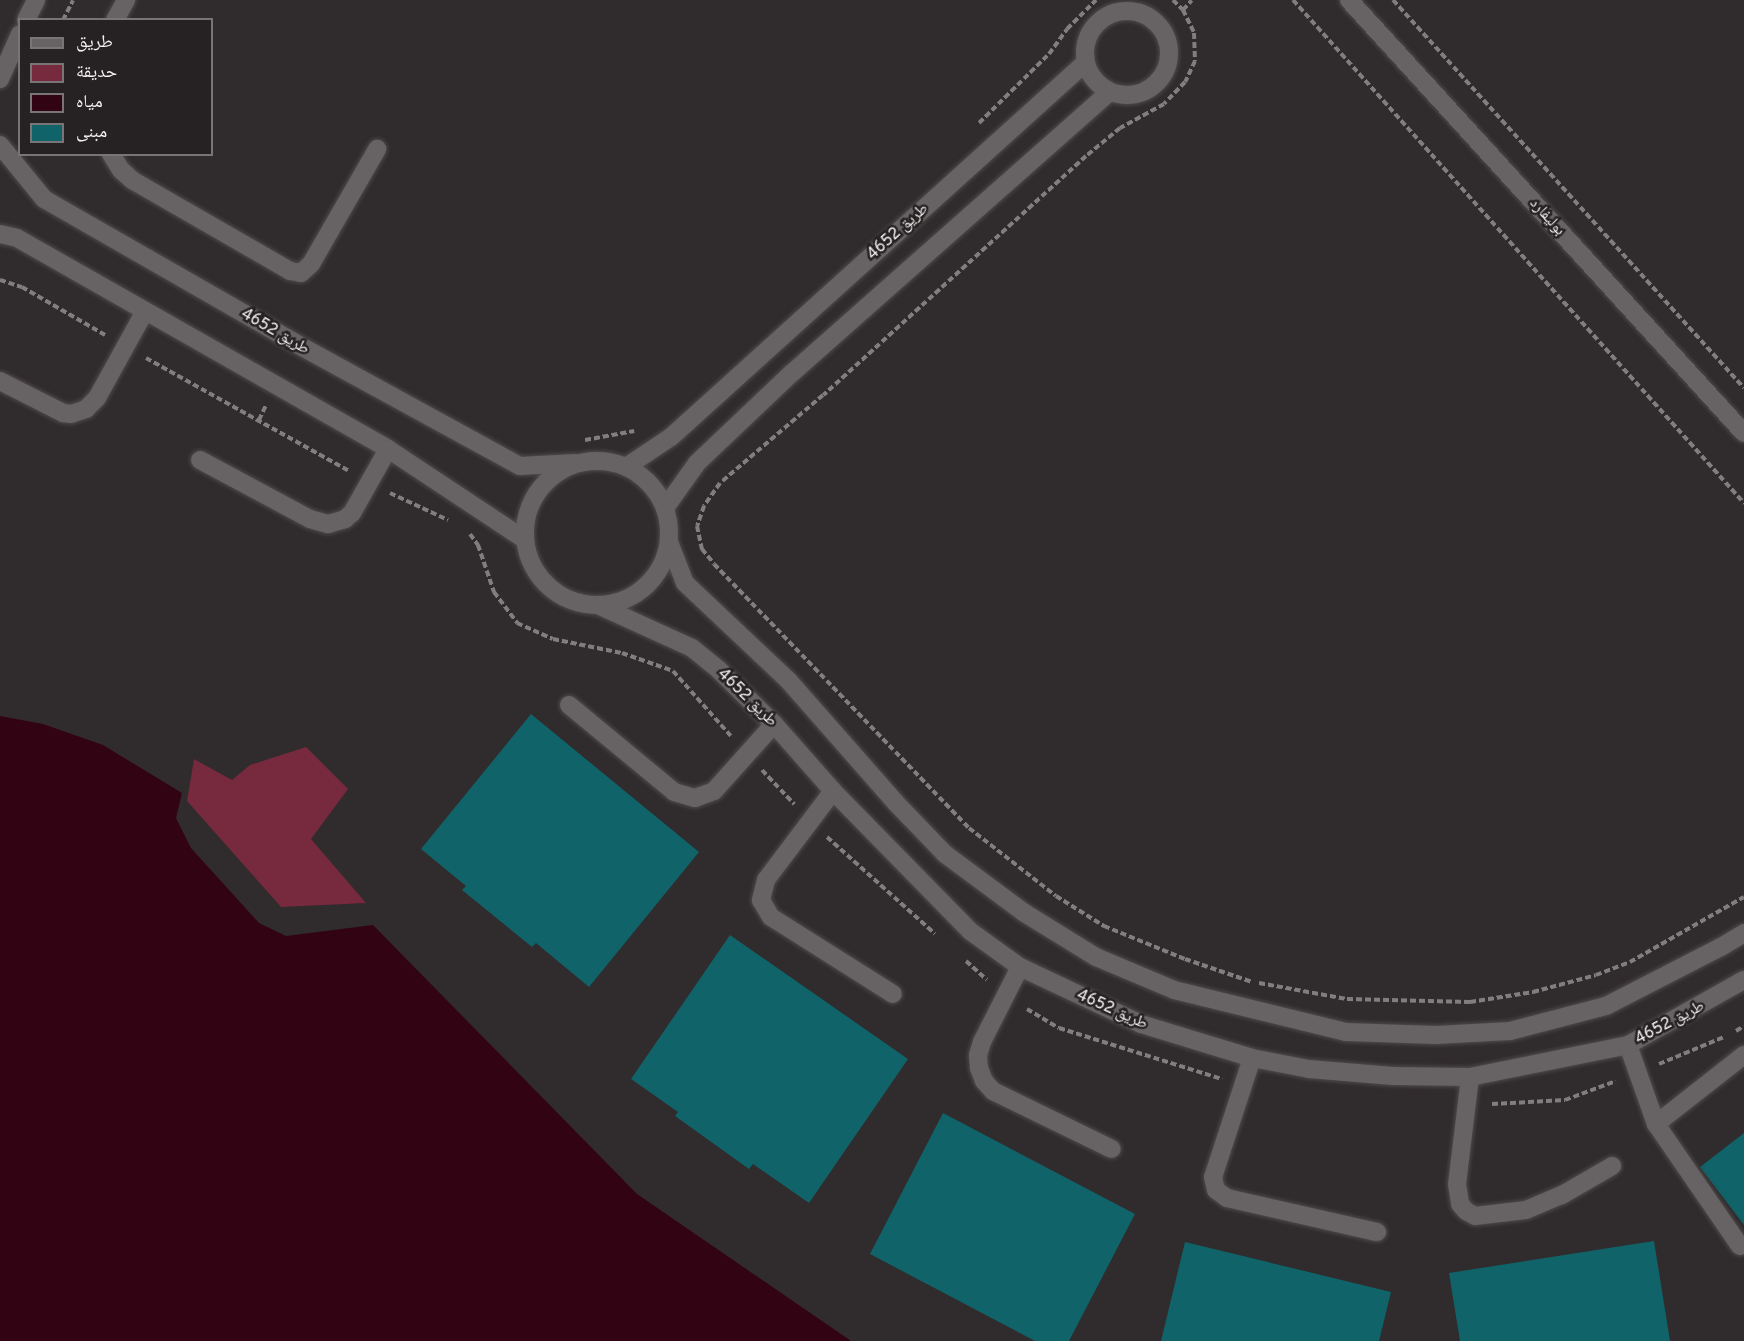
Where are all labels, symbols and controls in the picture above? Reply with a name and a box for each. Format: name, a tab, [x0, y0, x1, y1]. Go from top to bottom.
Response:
legend	[18, 18, 213, 156]
text: طريق	[76, 31, 113, 54]
text: حديقة	[76, 61, 117, 84]
text: مياه	[76, 91, 103, 114]
text: مبنى	[76, 121, 107, 144]
street label: بوليفارد	[1525, 194, 1569, 240]
street label: طريق 4652	[863, 200, 933, 264]
street label: طريق 4652	[237, 305, 313, 359]
street label: طريق 4652	[713, 665, 781, 731]
street label: طريق 4652	[1074, 986, 1150, 1034]
street label: طريق 4652	[1632, 997, 1708, 1049]

